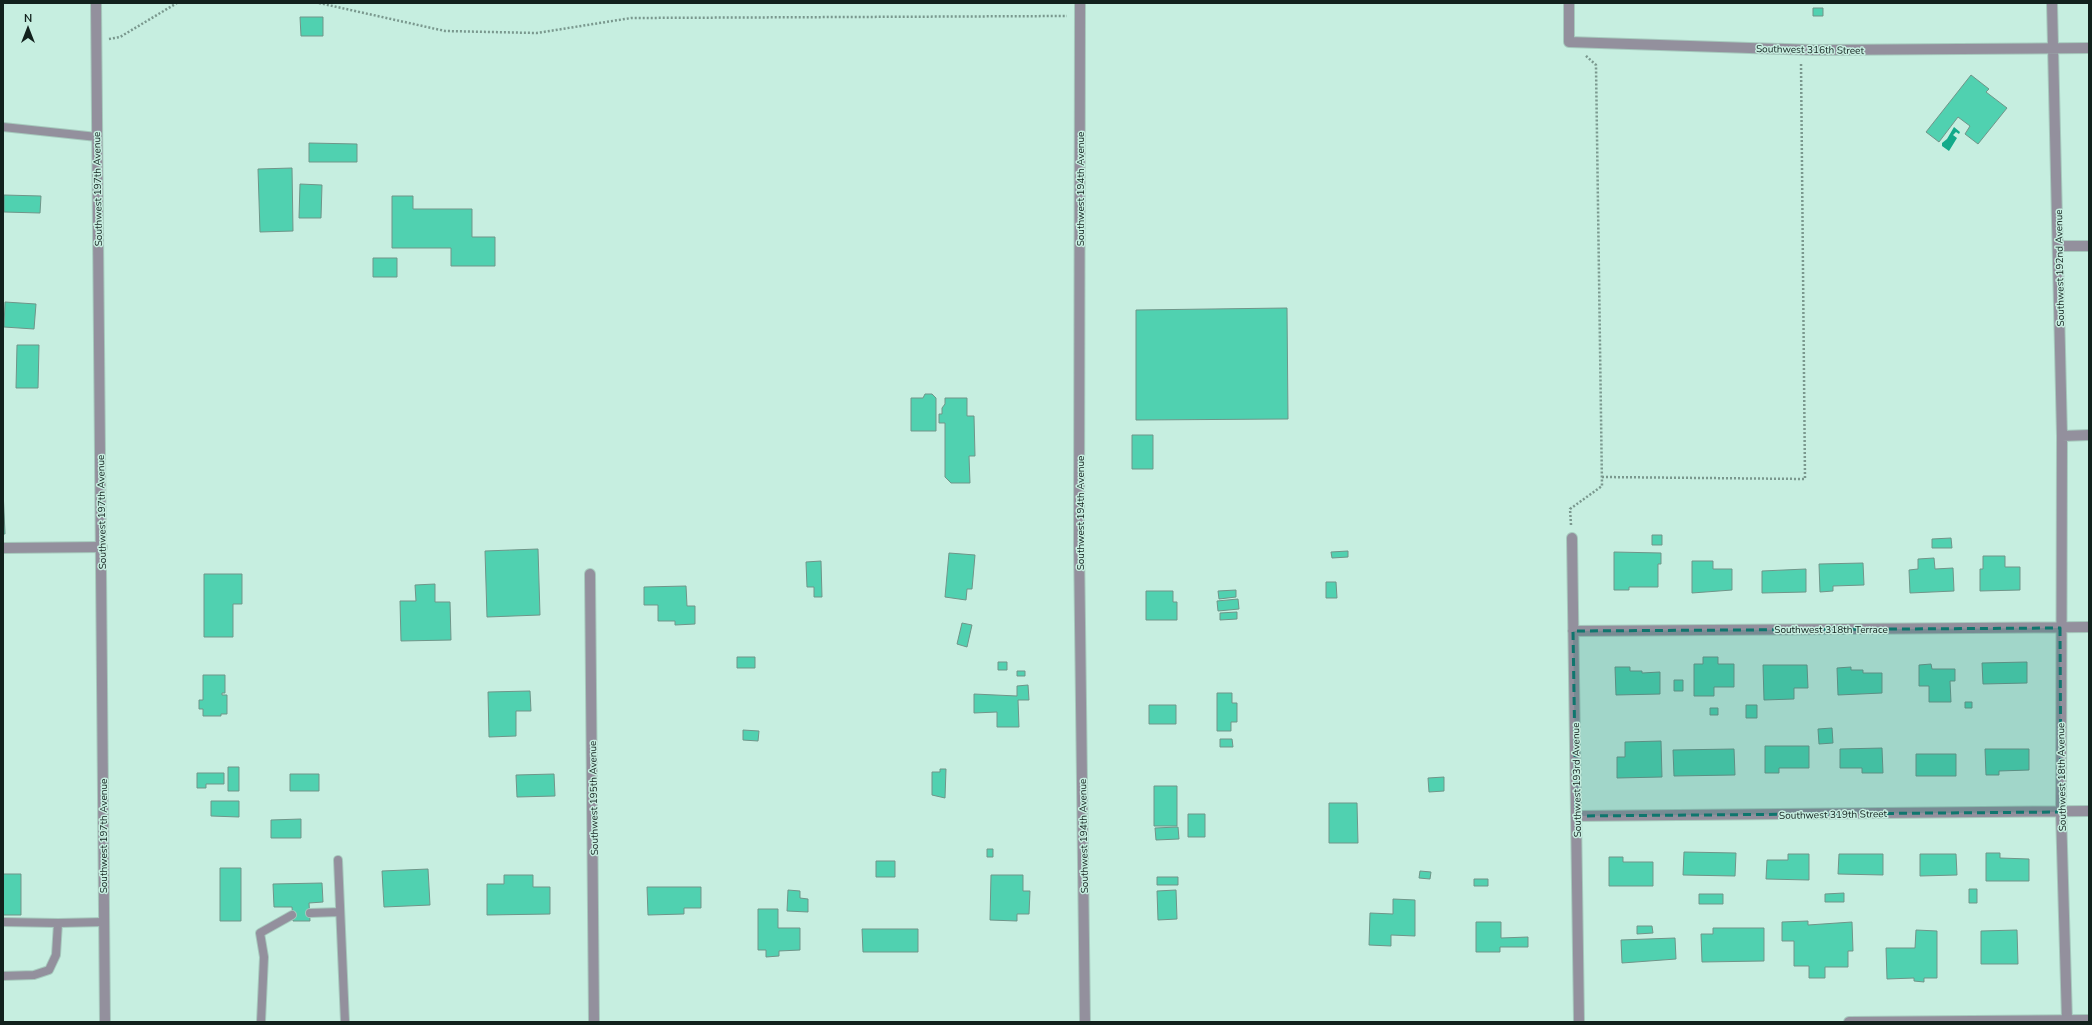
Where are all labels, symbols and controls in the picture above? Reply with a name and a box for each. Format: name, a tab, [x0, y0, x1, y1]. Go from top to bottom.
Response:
north arrow	[8, 8, 48, 48]
text: N	[24, 11, 32, 26]
street label: Southwest 316th Street	[1756, 42, 1865, 58]
street label: Southwest 197th Avenue	[90, 132, 106, 246]
street label: Southwest 194th Avenue	[1074, 132, 1088, 246]
street label: Southwest 192nd Avenue	[2052, 209, 2068, 327]
street label: Southwest 197th Avenue	[94, 455, 110, 569]
street label: Southwest 194th Avenue	[1074, 456, 1088, 570]
street label: Southwest 318th Terrace	[1774, 623, 1888, 637]
street label: Southwest 193rd Avenue	[1569, 722, 1585, 838]
street label: Southwest 18th Avenue	[2054, 723, 2070, 831]
street label: Southwest 195th Avenue	[586, 741, 602, 855]
street label: Southwest 197th Avenue	[97, 779, 111, 893]
street label: Southwest 194th Avenue	[1076, 779, 1092, 893]
street label: Southwest 319th Street	[1779, 807, 1888, 823]

